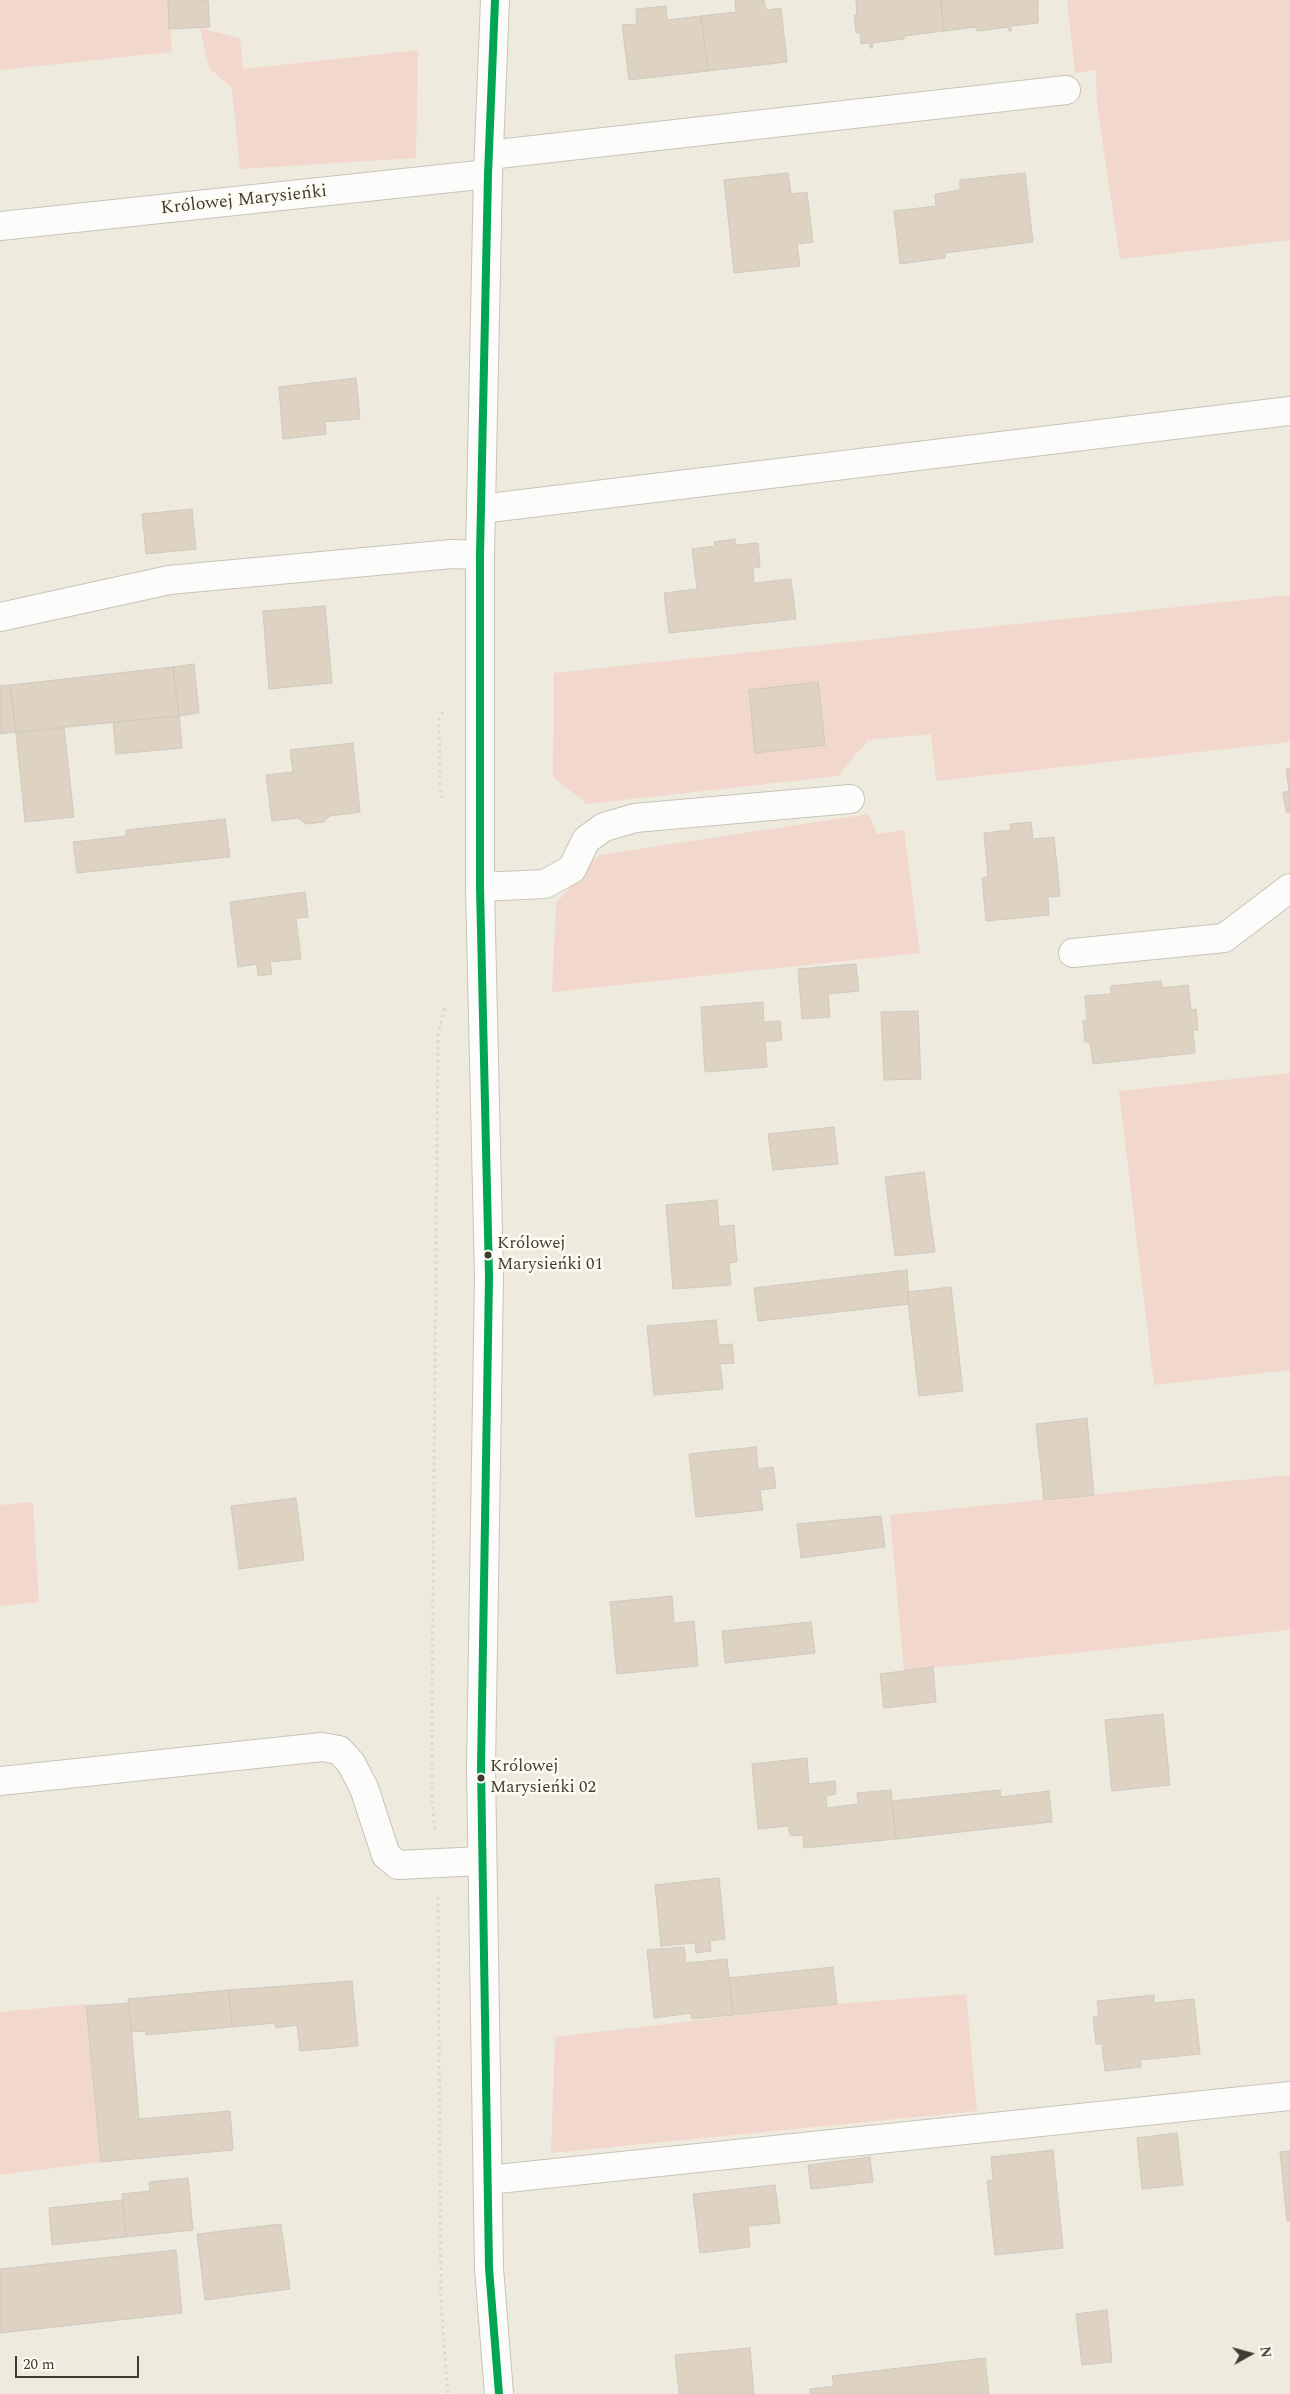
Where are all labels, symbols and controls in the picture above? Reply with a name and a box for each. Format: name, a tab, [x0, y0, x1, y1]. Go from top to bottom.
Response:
street label: Królowej Marysieńki	[160, 182, 328, 220]
place label: Królowej Marysieńki 01	[497, 1235, 603, 1275]
marker: Królowej Marysieńki 01	[483, 1250, 493, 1260]
place label: Królowej Marysieńki 02	[490, 1758, 596, 1798]
marker: Królowej Marysieńki 02	[476, 1773, 486, 1783]
north arrow	[1225, 2329, 1275, 2379]
text: N	[1254, 2345, 1277, 2359]
scale bar	[18, 2346, 141, 2378]
text: 20 m	[23, 2353, 55, 2376]

